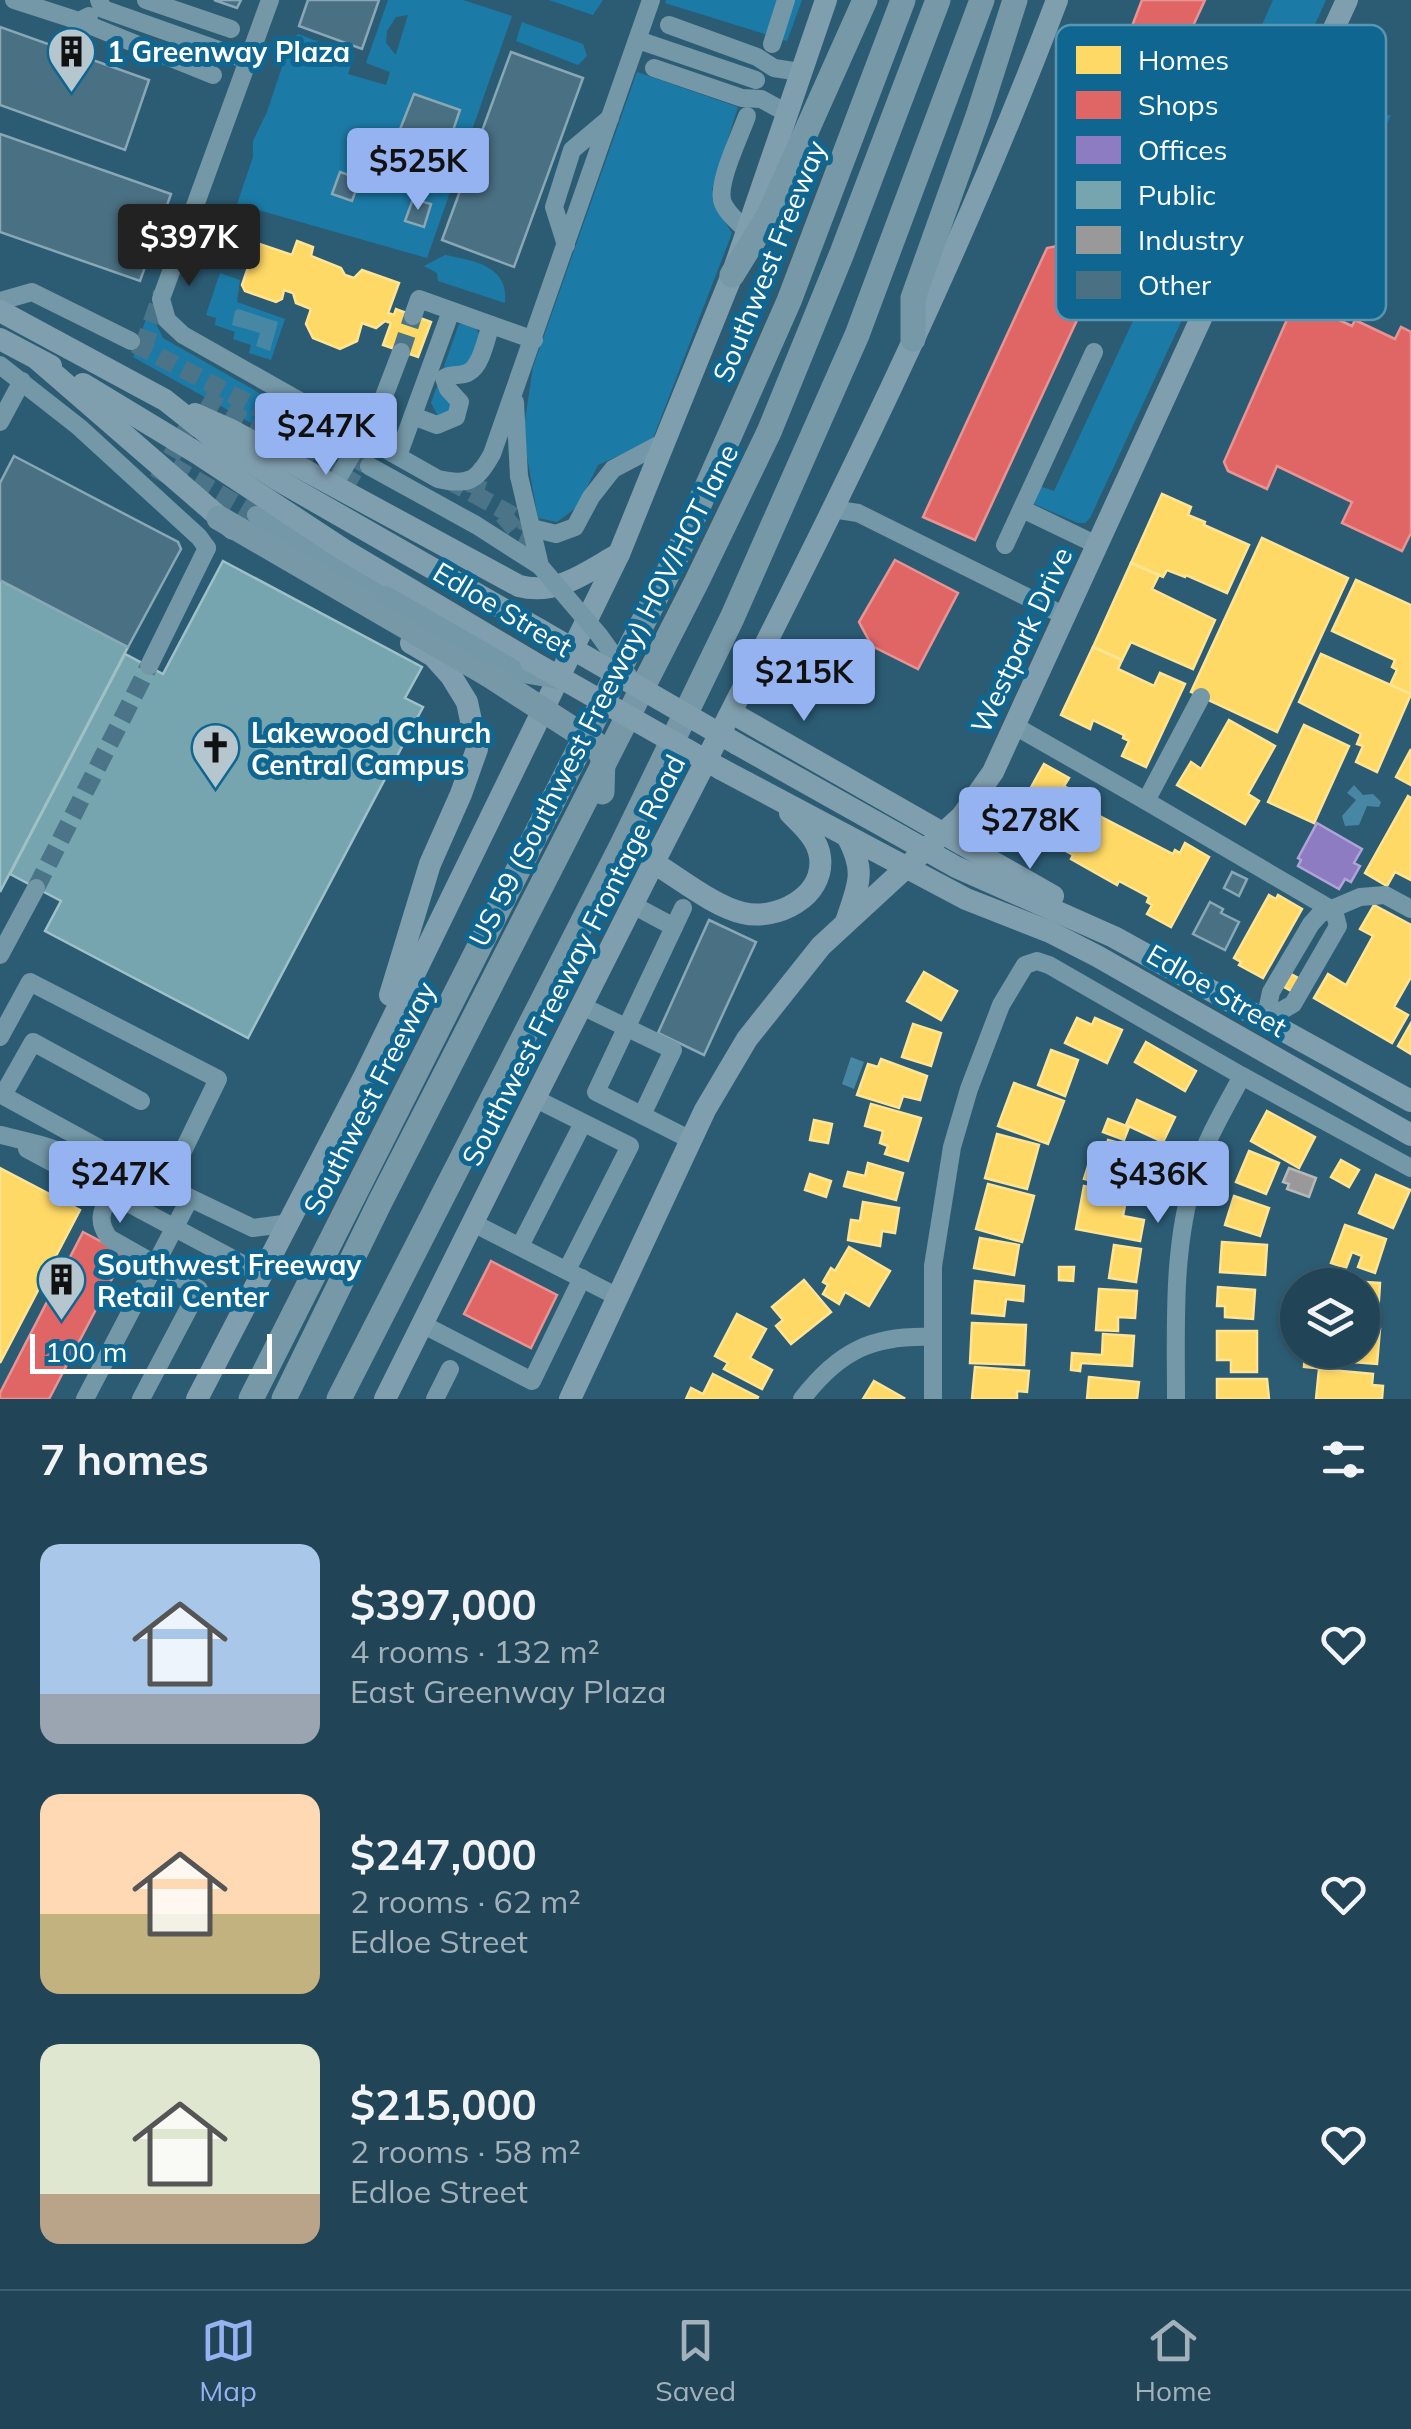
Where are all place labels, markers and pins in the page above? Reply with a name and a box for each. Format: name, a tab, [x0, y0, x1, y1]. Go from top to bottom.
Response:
building icon: 1 Greenway Plaza	[46, 25, 98, 93]
place label: 1 Greenway Plaza	[107, 34, 350, 69]
pin: $525K	[348, 128, 488, 213]
pin: $397K	[119, 204, 259, 289]
pin: $247K	[256, 393, 396, 478]
pin: $215K	[734, 639, 874, 724]
place label: Lakewood Church Central Campus	[251, 715, 492, 782]
church icon: Lakewood Church Central Campus	[190, 722, 242, 790]
pin: $278K	[960, 787, 1100, 872]
pin: $247K	[50, 1141, 190, 1226]
pin: $436K	[1088, 1141, 1228, 1226]
place label: Southwest Freeway Retail Center	[97, 1247, 362, 1314]
building icon: Southwest Freeway Retail Center	[36, 1254, 88, 1322]

